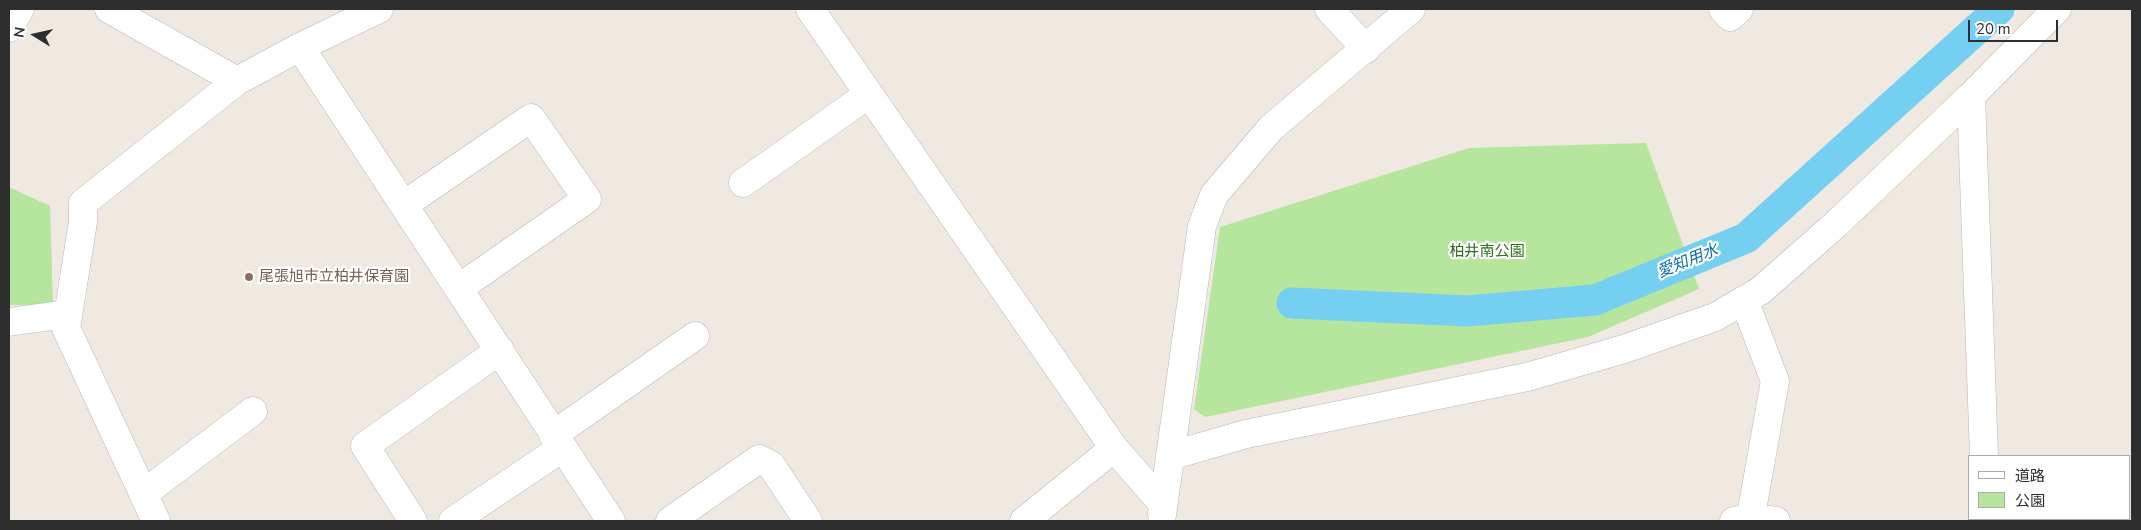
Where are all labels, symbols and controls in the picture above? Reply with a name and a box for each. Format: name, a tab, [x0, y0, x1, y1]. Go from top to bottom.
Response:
north arrow	[10, 10, 60, 60]
scale bar	[1971, 10, 2061, 42]
text: 20 m	[1976, 19, 2011, 39]
text: N	[9, 26, 30, 39]
water label: 愛知用水	[1655, 241, 1721, 283]
park label: 柏井南公園	[1450, 243, 1524, 261]
place label: 尾張旭市立柏井保育園	[259, 268, 409, 286]
marker: 尾張旭市立柏井保育園	[243, 271, 255, 283]
legend	[1968, 455, 2131, 520]
text: 道路	[2015, 466, 2045, 486]
text: 公園	[2015, 491, 2045, 511]

